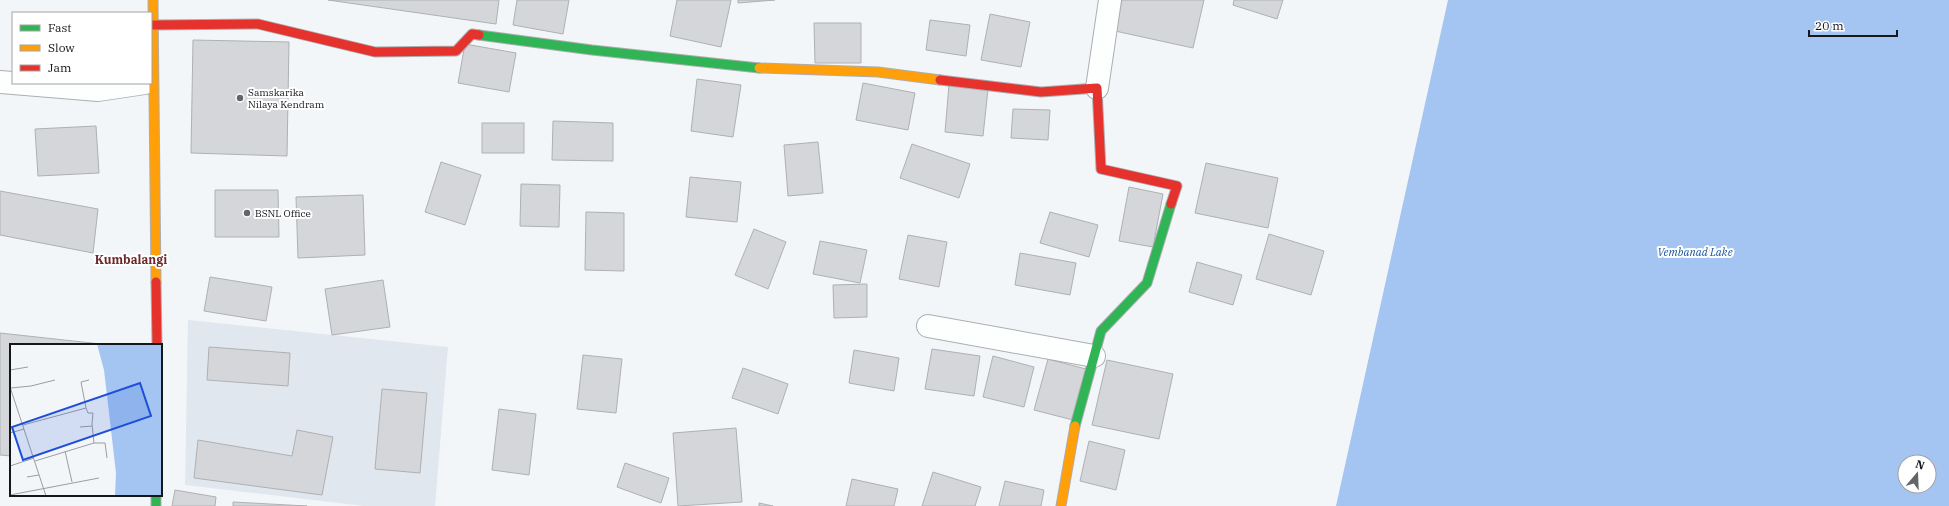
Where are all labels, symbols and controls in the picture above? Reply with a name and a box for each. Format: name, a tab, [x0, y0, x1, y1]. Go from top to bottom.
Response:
legend	[12, 12, 152, 84]
scale bar	[1809, 12, 1897, 38]
text: 20 m	[1815, 18, 1844, 33]
text: Fast	[48, 20, 72, 35]
text: Slow	[48, 40, 75, 55]
text: Jam	[48, 60, 72, 75]
place label: Samskarika Nilaya Kendram	[248, 86, 325, 111]
marker: Samskarika Nilaya Kendram	[235, 93, 245, 103]
place label: BSNL Office	[255, 207, 311, 220]
marker: BSNL Office	[242, 208, 252, 218]
water label: Vembanad Lake	[1657, 245, 1733, 259]
district label: Kumbalangi	[95, 252, 167, 267]
inset map	[10, 344, 162, 496]
north arrow	[1897, 454, 1937, 494]
text: N	[1914, 457, 1927, 473]

